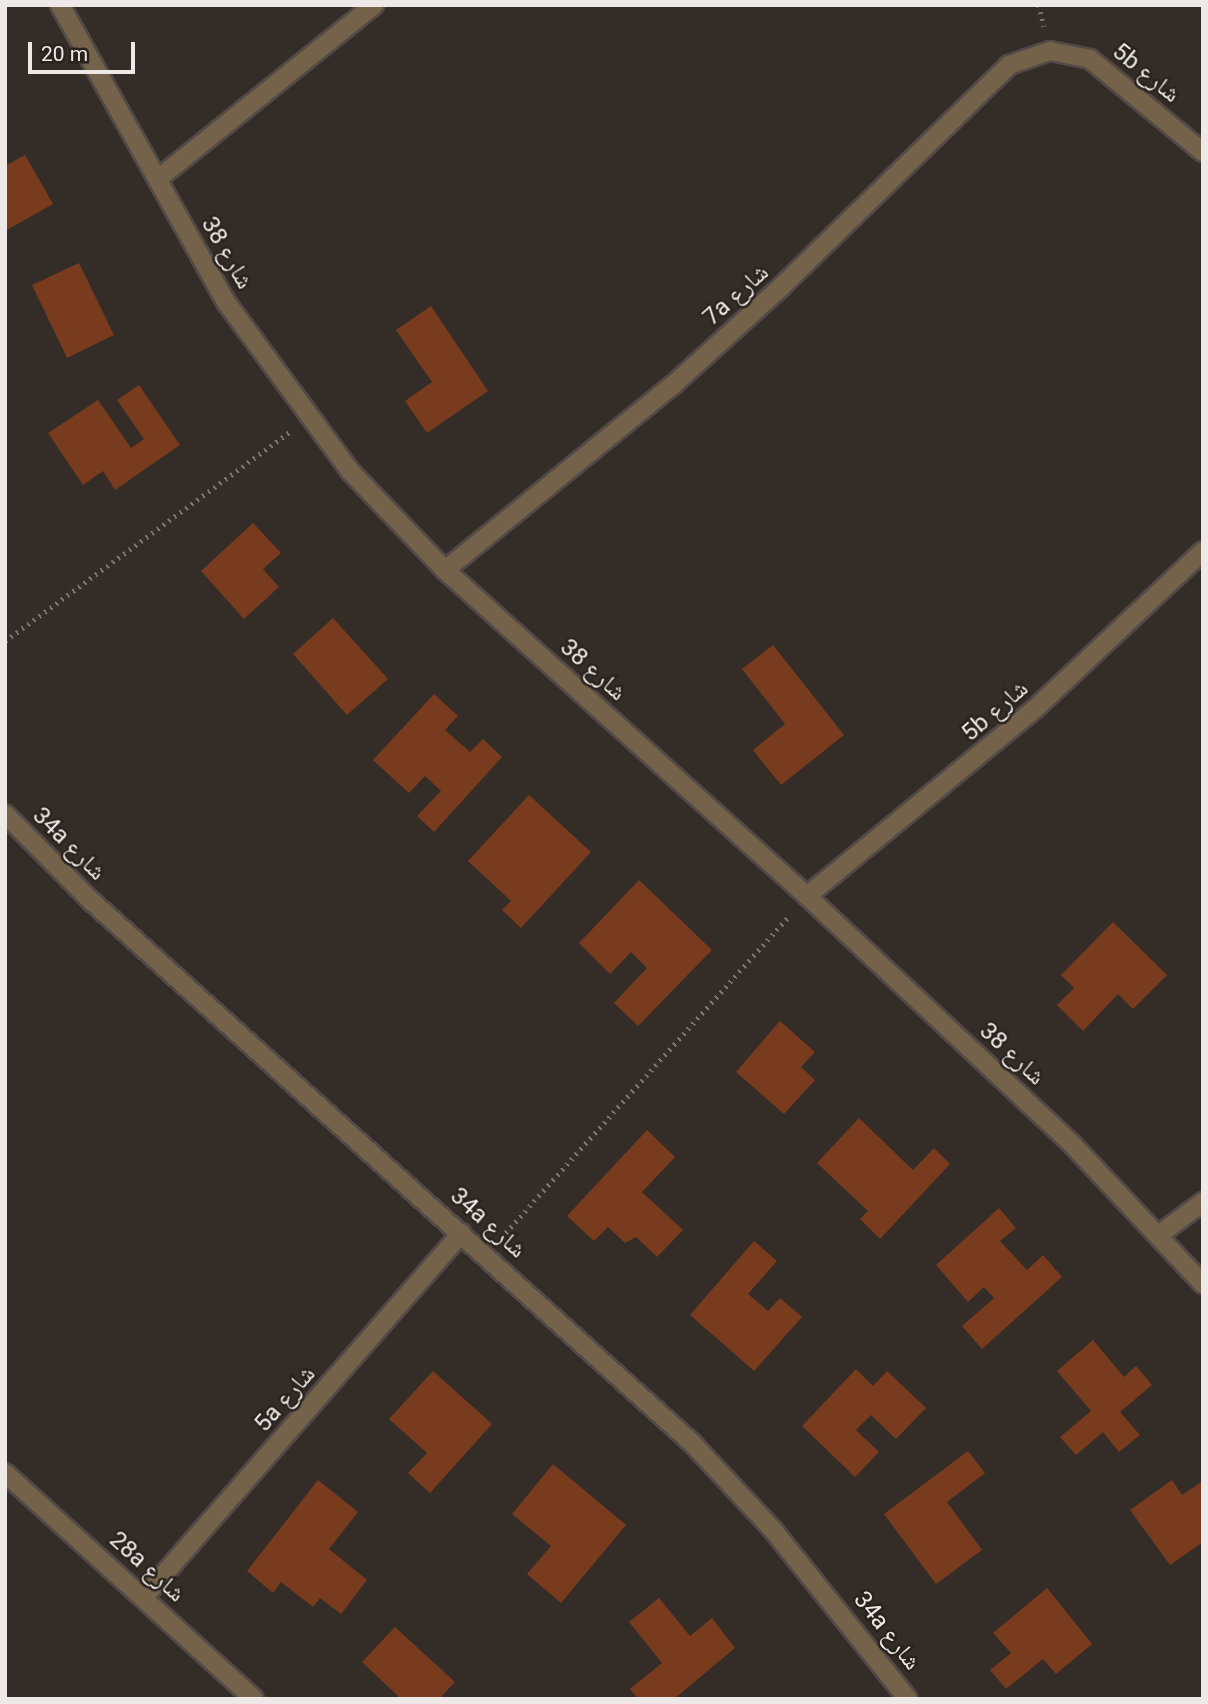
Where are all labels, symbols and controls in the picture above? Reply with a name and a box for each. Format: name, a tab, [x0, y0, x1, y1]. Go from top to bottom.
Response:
scale bar	[32, 28, 138, 72]
street label: 5b شارع	[1106, 37, 1186, 109]
text: 20 m	[41, 42, 88, 66]
street label: شارع 38	[195, 212, 259, 294]
street label: 7a شارع	[697, 258, 775, 332]
street label: شارع 38	[554, 633, 632, 707]
street label: 5b شارع	[956, 674, 1034, 748]
street label: 34a شارع	[26, 801, 112, 887]
street label: شارع 38	[973, 1017, 1051, 1091]
street label: 34a شارع	[444, 1182, 532, 1264]
street label: 5a شارع	[249, 1360, 321, 1438]
street label: 28a شارع	[103, 1526, 191, 1608]
street label: 34a شارع	[847, 1586, 927, 1676]

